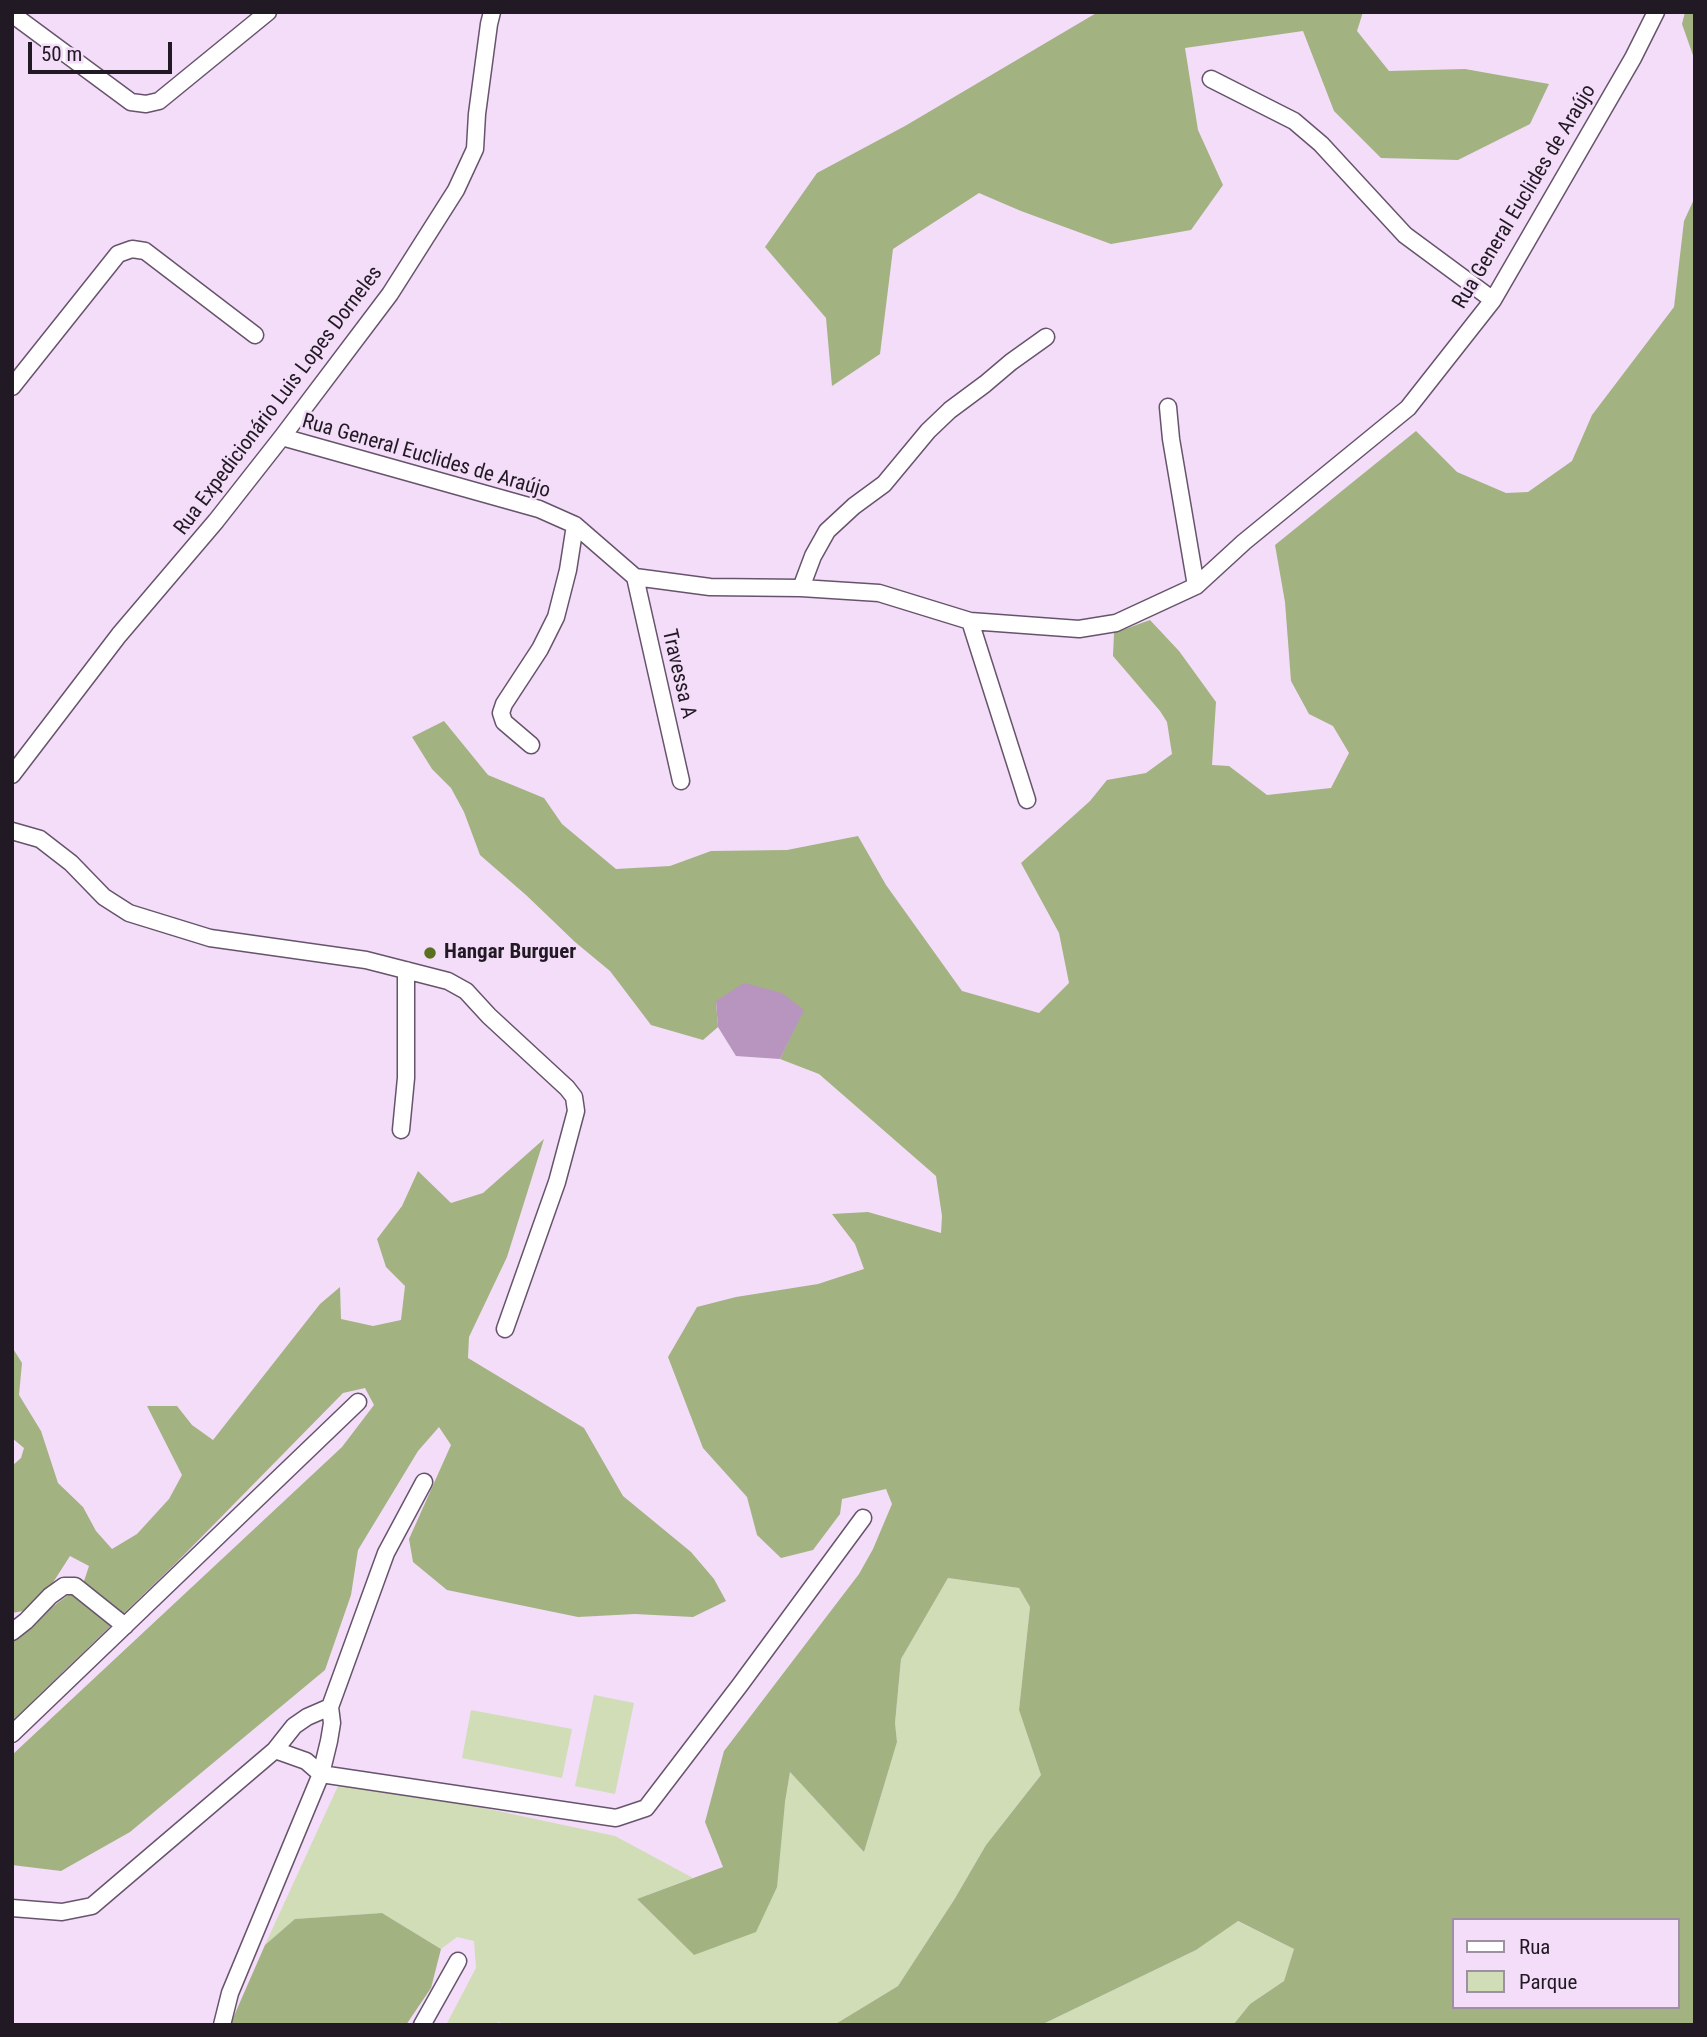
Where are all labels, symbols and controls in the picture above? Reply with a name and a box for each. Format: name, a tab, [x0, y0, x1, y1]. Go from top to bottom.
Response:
scale bar	[32, 28, 175, 72]
text: 50 m	[41, 42, 82, 66]
street label: Rua General Euclides de Araújo	[1448, 80, 1602, 314]
street label: Rua Expedicionário Luis Lopes Dorneles	[170, 262, 388, 540]
street label: Rua General Euclides de Araújo	[299, 409, 553, 505]
street label: Travessa A	[655, 627, 701, 721]
place label: Hangar Burguer	[444, 940, 576, 966]
marker: Hangar Burguer	[422, 945, 438, 961]
legend	[1452, 1918, 1679, 2009]
text: Rua	[1519, 1935, 1550, 1959]
text: Parque	[1519, 1970, 1577, 1994]

